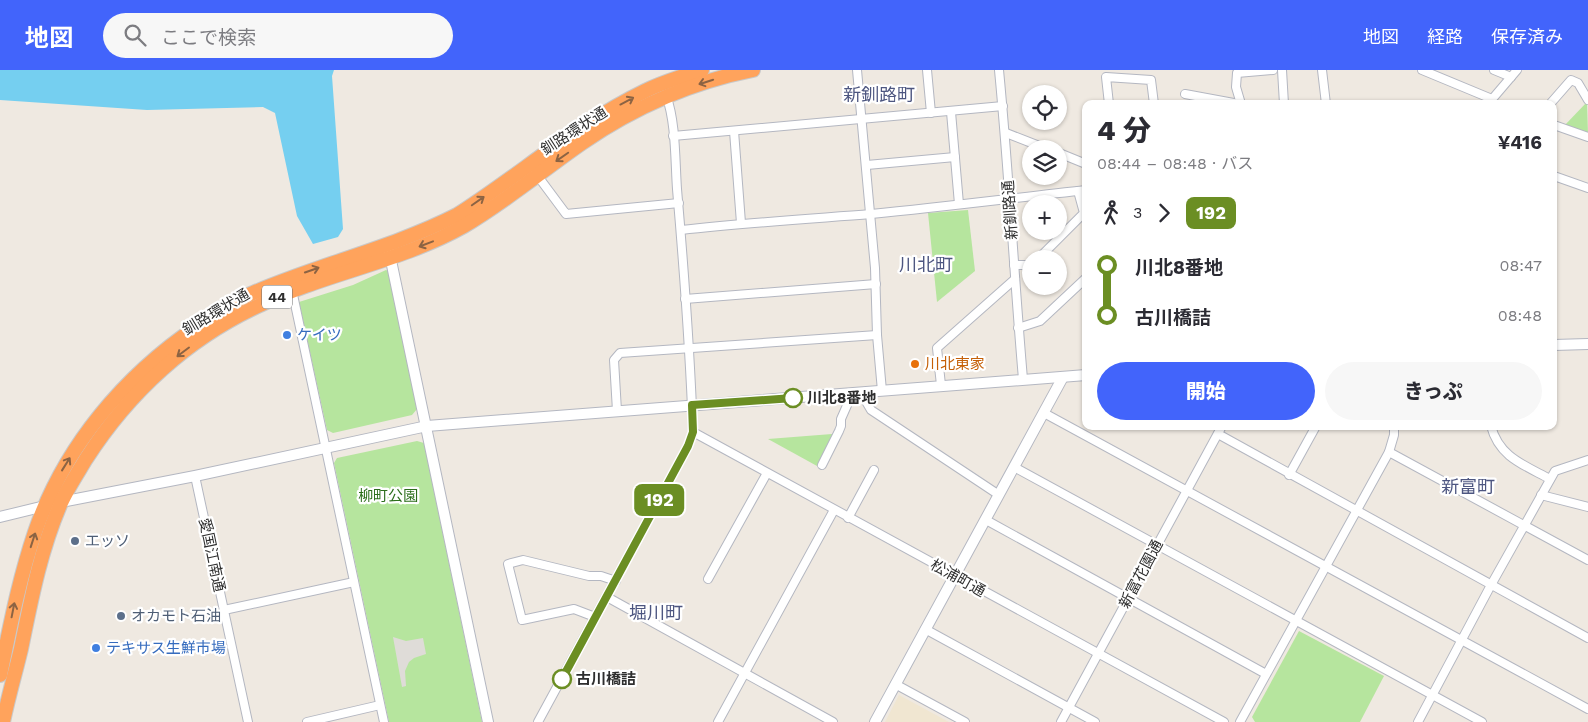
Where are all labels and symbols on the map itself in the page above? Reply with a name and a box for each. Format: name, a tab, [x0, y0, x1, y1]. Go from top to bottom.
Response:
one-way arrow	[698, 78, 714, 88]
district label: 新釧路町	[843, 84, 915, 105]
one-way arrow	[619, 96, 634, 106]
street label: 釧路環状通	[538, 103, 610, 159]
one-way arrow	[555, 152, 569, 162]
street label: 新釧路通	[999, 179, 1021, 241]
one-way arrow	[471, 196, 485, 206]
one-way arrow	[418, 240, 434, 249]
district label: 川北町	[899, 254, 953, 275]
one-way arrow	[304, 265, 319, 274]
street label: 釧路環状通	[179, 285, 253, 339]
road number: 44	[262, 286, 292, 308]
place label: ケイツ	[297, 326, 342, 344]
marker: ケイツ	[281, 329, 293, 341]
one-way arrow	[176, 347, 190, 357]
place label: 川北東家	[925, 355, 985, 373]
marker: 川北東家	[909, 358, 921, 370]
marker: 川北8番地	[783, 388, 803, 408]
place label: 川北8番地	[807, 389, 876, 407]
one-way arrow	[62, 457, 72, 471]
district label: 新富町	[1441, 476, 1495, 497]
line badge: 192	[630, 484, 688, 516]
park label: 柳町公園	[358, 487, 418, 505]
street label: 愛国江南通	[195, 516, 229, 594]
one-way arrow	[28, 532, 38, 548]
place label: エッソ	[85, 532, 130, 550]
marker: エッソ	[69, 535, 81, 547]
street label: 新富花園通	[1115, 537, 1167, 611]
street label: 松浦町通	[927, 556, 989, 600]
district label: 堀川町	[629, 602, 683, 623]
one-way arrow	[8, 603, 18, 619]
place label: オカモト石油	[131, 607, 221, 625]
marker: オカモト石油	[115, 610, 127, 622]
place label: テキサス生鮮市場	[106, 639, 226, 657]
marker: テキサス生鮮市場	[90, 642, 102, 654]
marker: 古川橋詰	[552, 669, 572, 689]
place label: 古川橋詰	[576, 670, 636, 688]

